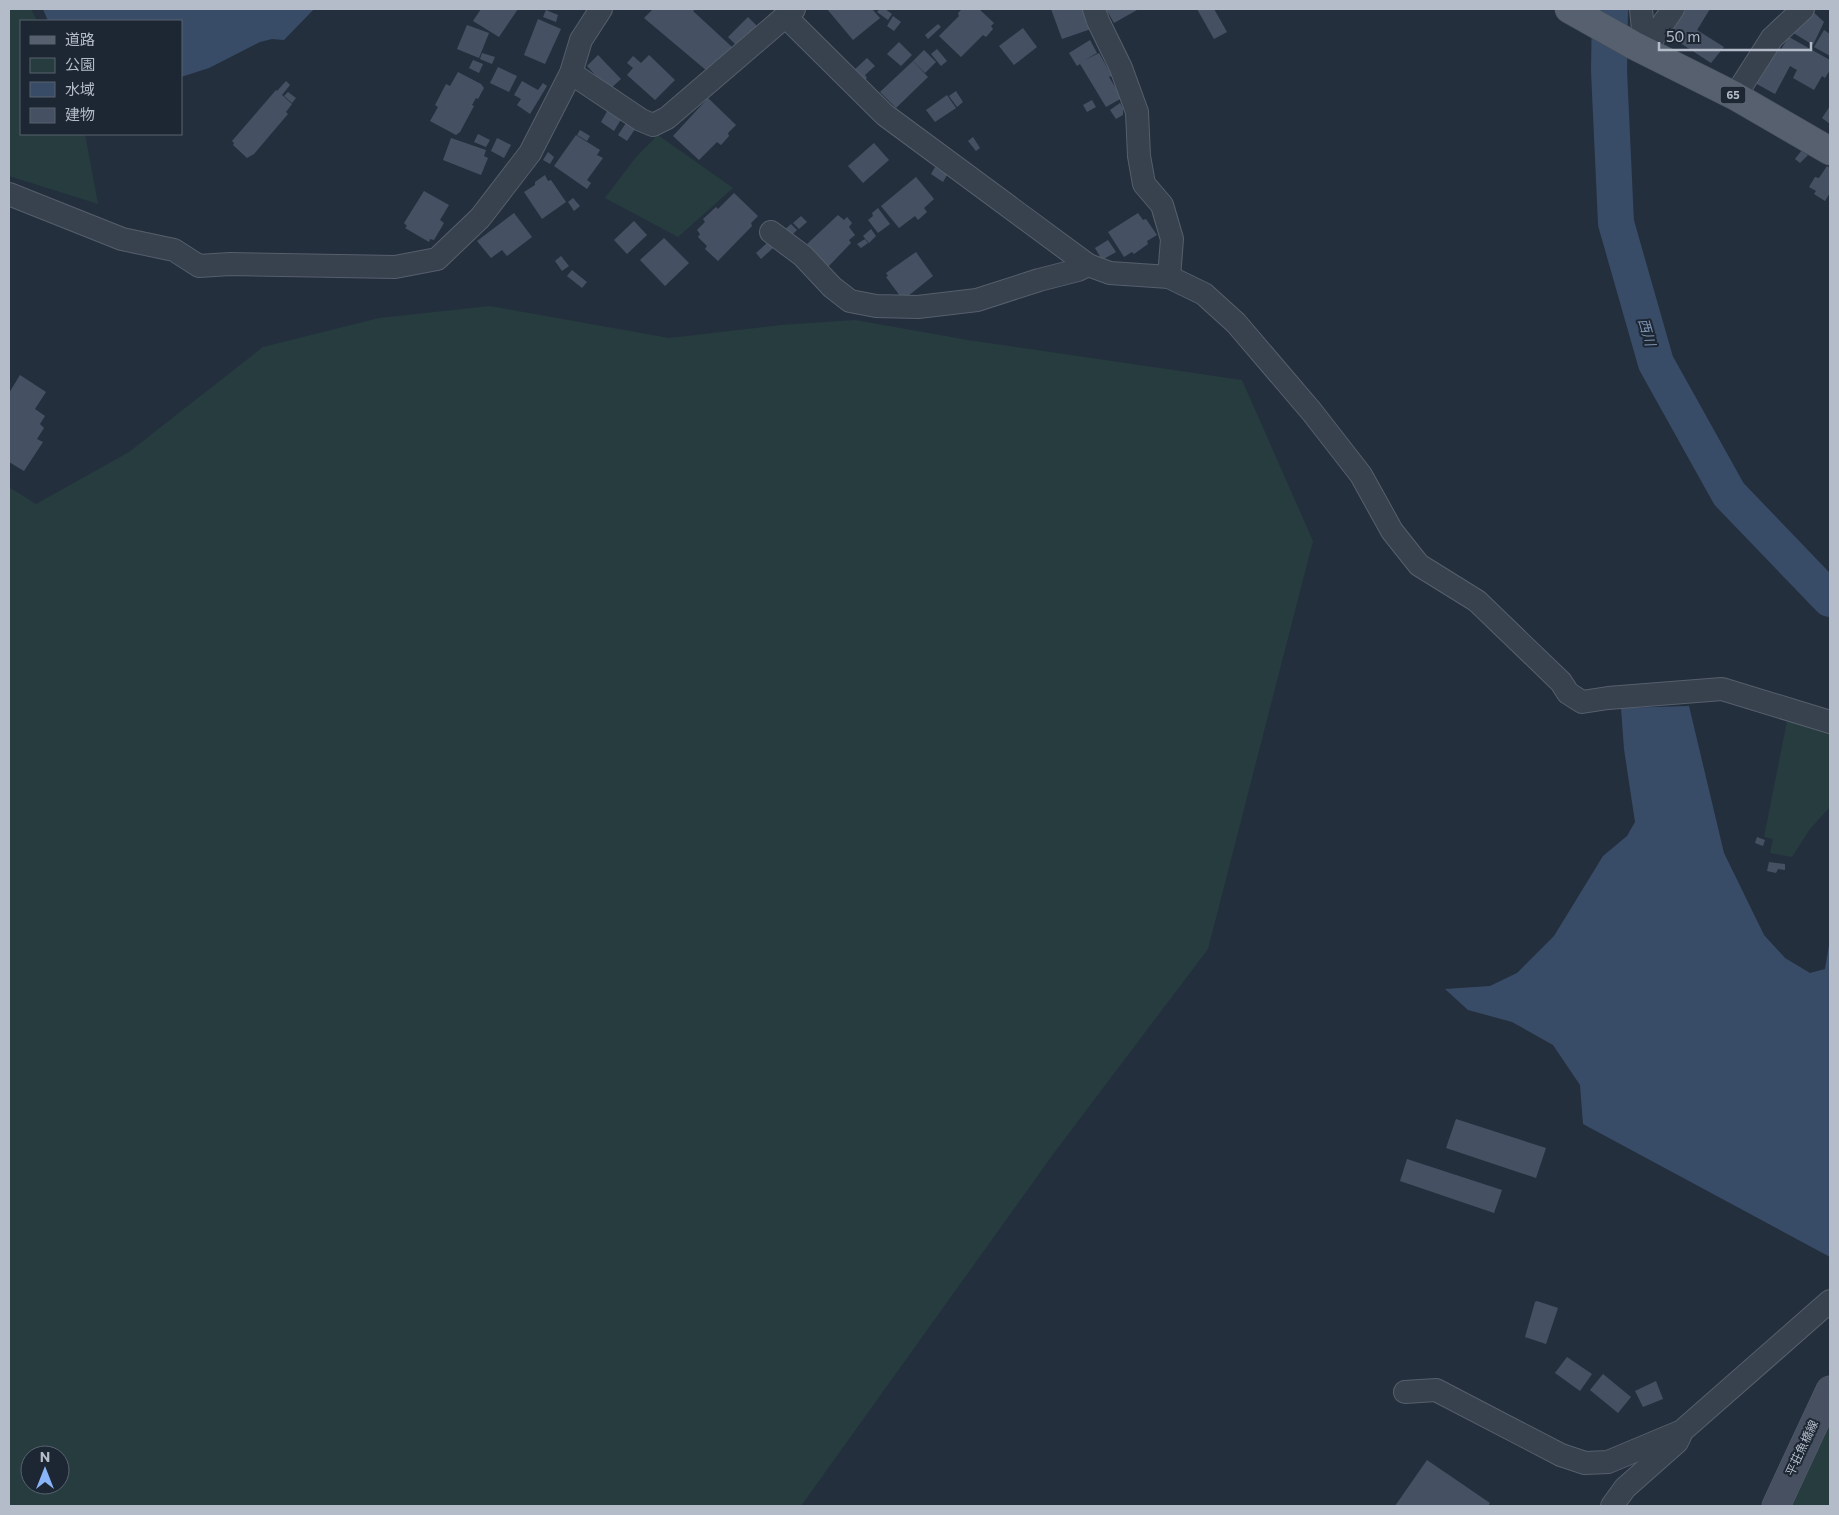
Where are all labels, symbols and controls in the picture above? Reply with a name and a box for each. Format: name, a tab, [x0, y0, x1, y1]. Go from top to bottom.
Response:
legend	[20, 20, 182, 135]
scale bar	[1659, 20, 1812, 52]
text: 50 m	[1666, 27, 1700, 45]
text: 道路	[65, 30, 95, 48]
text: 公園	[65, 55, 95, 73]
text: 水域	[65, 80, 95, 98]
road number: 65	[1720, 86, 1746, 104]
text: 建物	[65, 105, 95, 123]
water label: 西川	[1635, 316, 1660, 350]
street label: 平荘魚橋線	[1782, 1417, 1820, 1478]
north arrow	[20, 1445, 70, 1495]
text: N	[40, 1448, 50, 1465]

